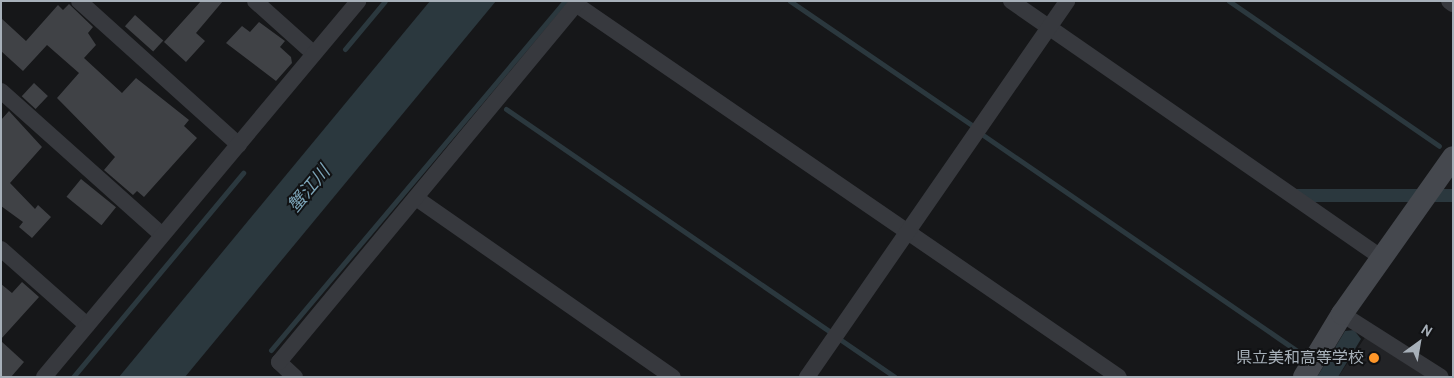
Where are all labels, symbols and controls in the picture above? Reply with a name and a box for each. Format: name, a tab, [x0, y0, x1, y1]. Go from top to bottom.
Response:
water label: 蟹江川	[283, 161, 335, 217]
north arrow	[1394, 318, 1444, 368]
text: N	[1418, 320, 1436, 341]
place label: 県立美和高等学校	[1236, 348, 1364, 368]
marker: 県立美和高等学校	[1368, 352, 1380, 364]

